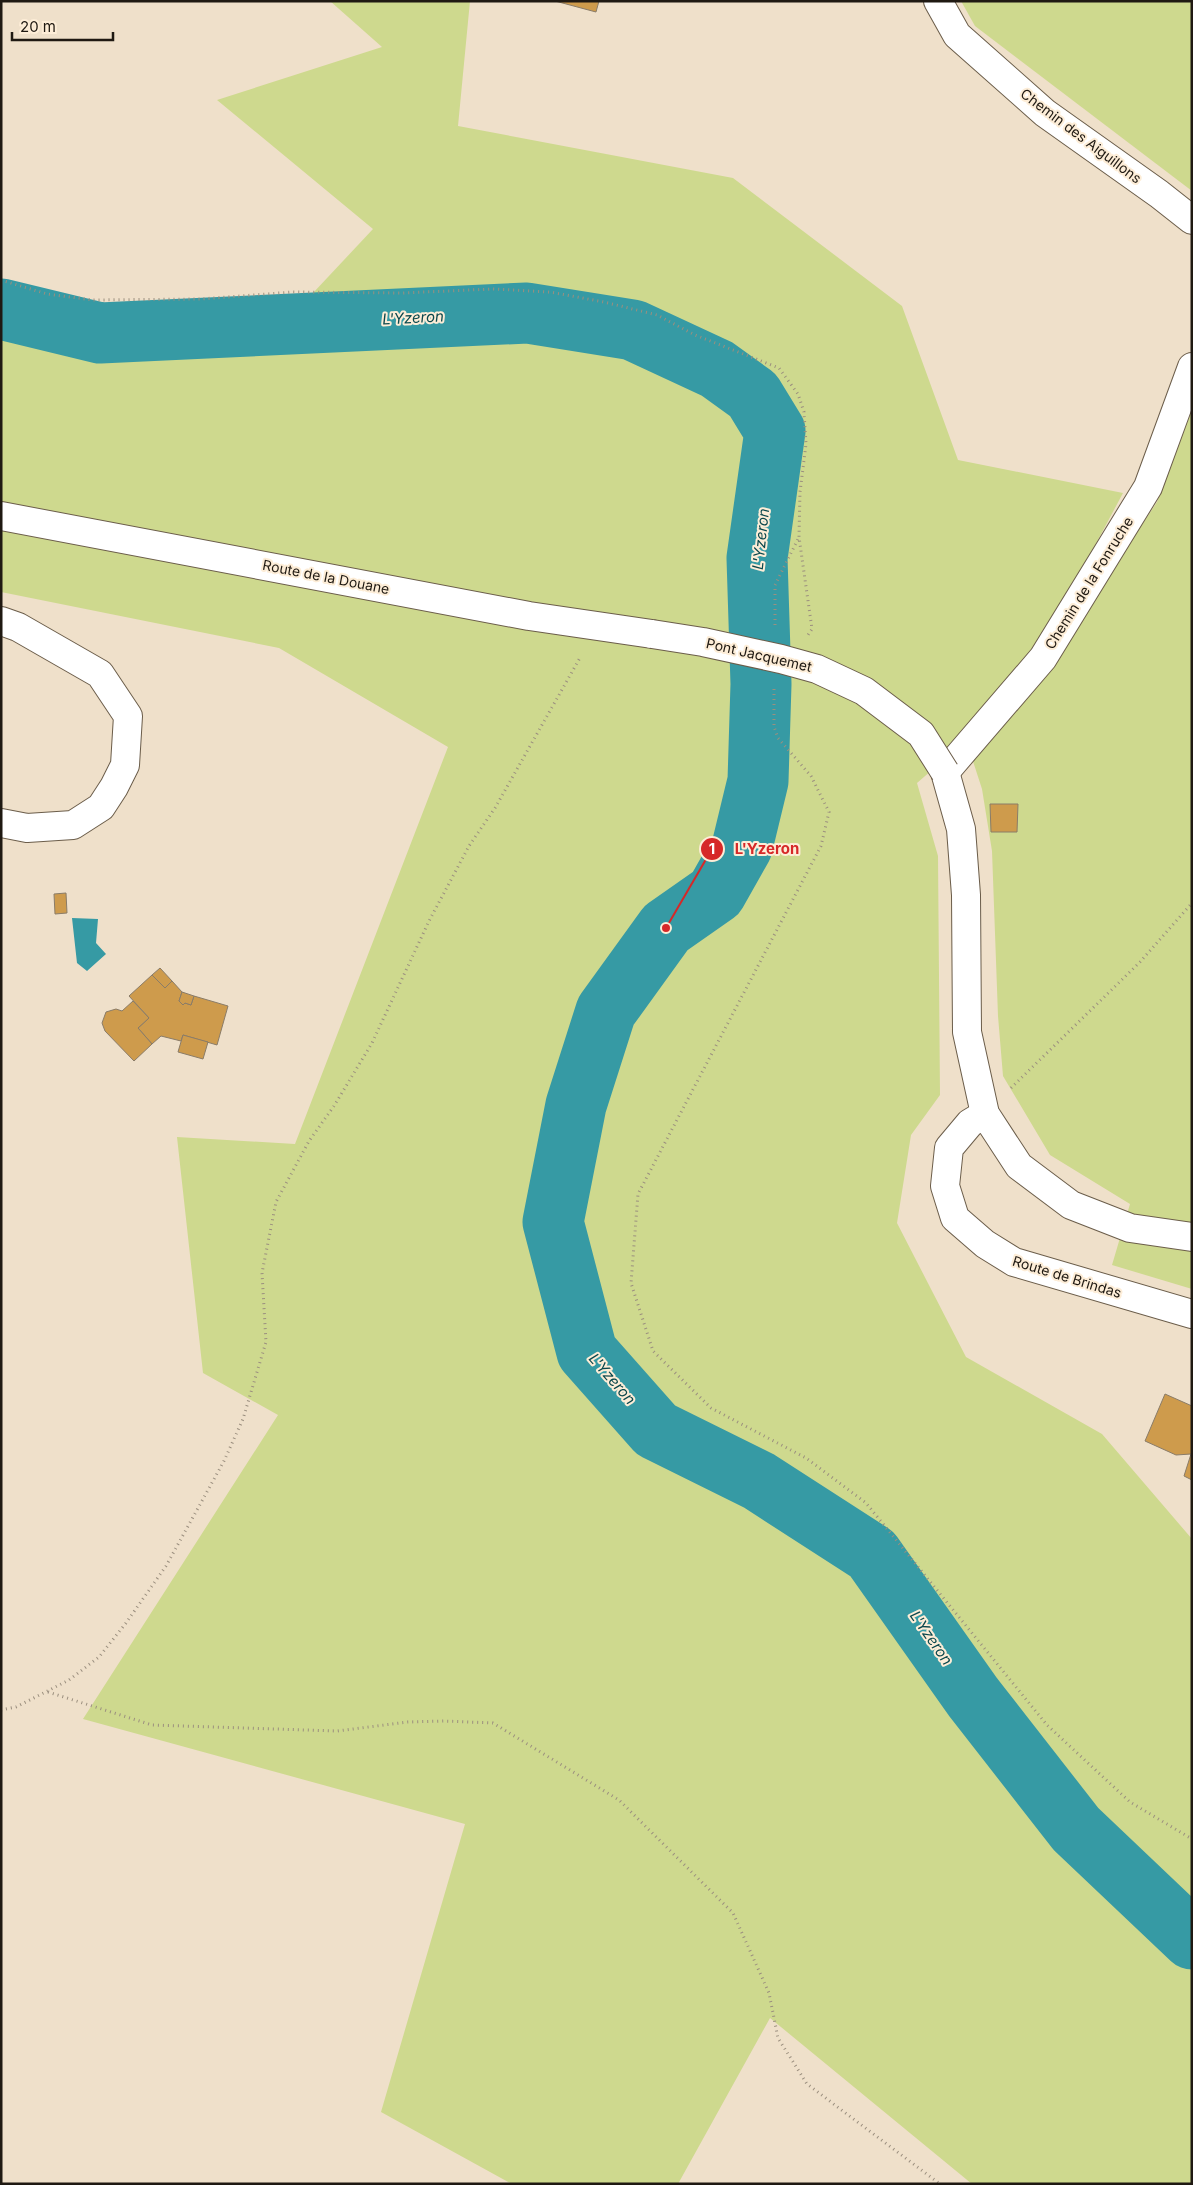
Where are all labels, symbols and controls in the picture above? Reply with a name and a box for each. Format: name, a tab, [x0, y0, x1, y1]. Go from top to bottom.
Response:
scale bar	[12, 10, 114, 42]
text: 20 m	[20, 17, 56, 36]
street label: Chemin des Aiguillons	[1018, 85, 1145, 187]
water label: L'Yzeron	[382, 306, 444, 329]
water label: L'Yzeron	[748, 507, 773, 571]
street label: Chemin de la Fonruche	[1041, 513, 1136, 652]
street label: Route de la Douane	[261, 556, 391, 597]
street label: Pont Jacquemet	[705, 634, 814, 675]
callout: L'Yzeron	[700, 834, 809, 864]
text: 1	[709, 839, 715, 858]
text: L'Yzeron	[735, 839, 799, 858]
street label: Route de Brindas	[1011, 1252, 1124, 1301]
water label: L'Yzeron	[585, 1349, 640, 1408]
water label: L'Yzeron	[906, 1607, 957, 1669]

